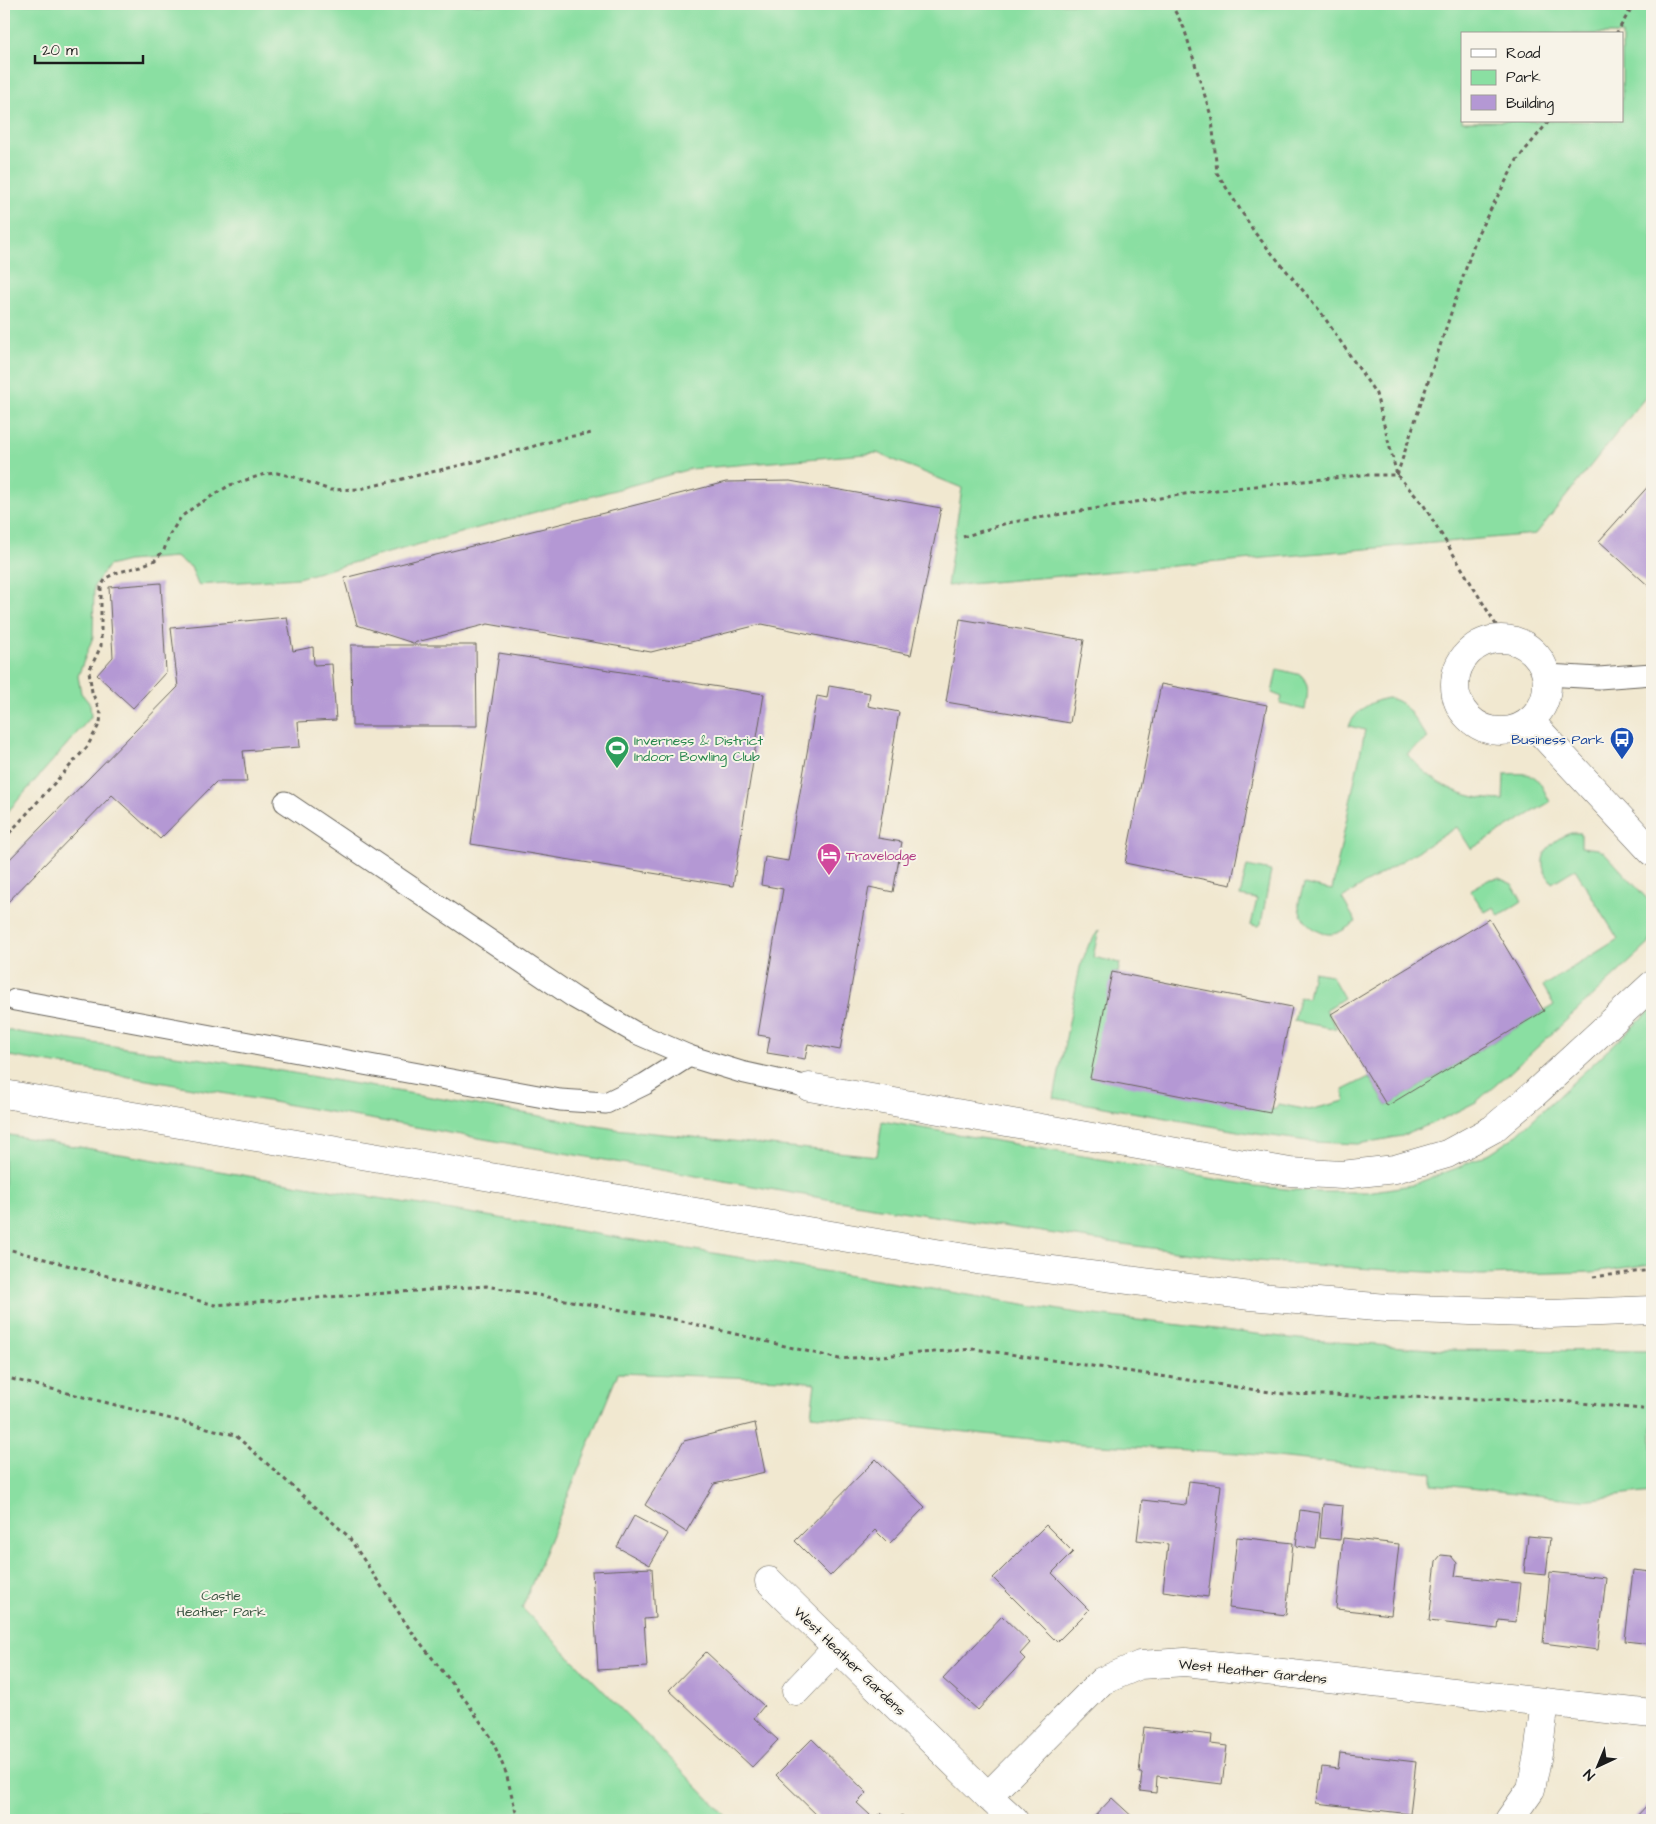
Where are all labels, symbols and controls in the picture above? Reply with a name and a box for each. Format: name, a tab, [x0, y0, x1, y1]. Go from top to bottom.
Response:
scale bar	[35, 32, 142, 64]
legend	[1461, 32, 1624, 122]
text: 20 m	[42, 40, 78, 61]
text: Road	[1506, 43, 1541, 64]
text: Park	[1506, 67, 1541, 88]
text: Building	[1506, 93, 1554, 115]
bus stop icon: Business Park	[1609, 726, 1635, 760]
place label: Business Park	[1511, 730, 1604, 750]
place label: Inverness & District Indoor Bowling Club	[634, 731, 763, 767]
sports icon: Inverness & District Indoor Bowling Club	[604, 735, 630, 769]
hotel icon: Travelodge	[816, 842, 842, 876]
place label: Travelodge	[846, 846, 917, 866]
park label: Castle Heather Park	[176, 1586, 266, 1622]
street label: West Heather Gardens	[789, 1603, 910, 1721]
street label: West Heather Gardens	[1178, 1654, 1328, 1690]
north arrow	[1574, 1742, 1624, 1792]
text: N	[1579, 1764, 1600, 1785]

